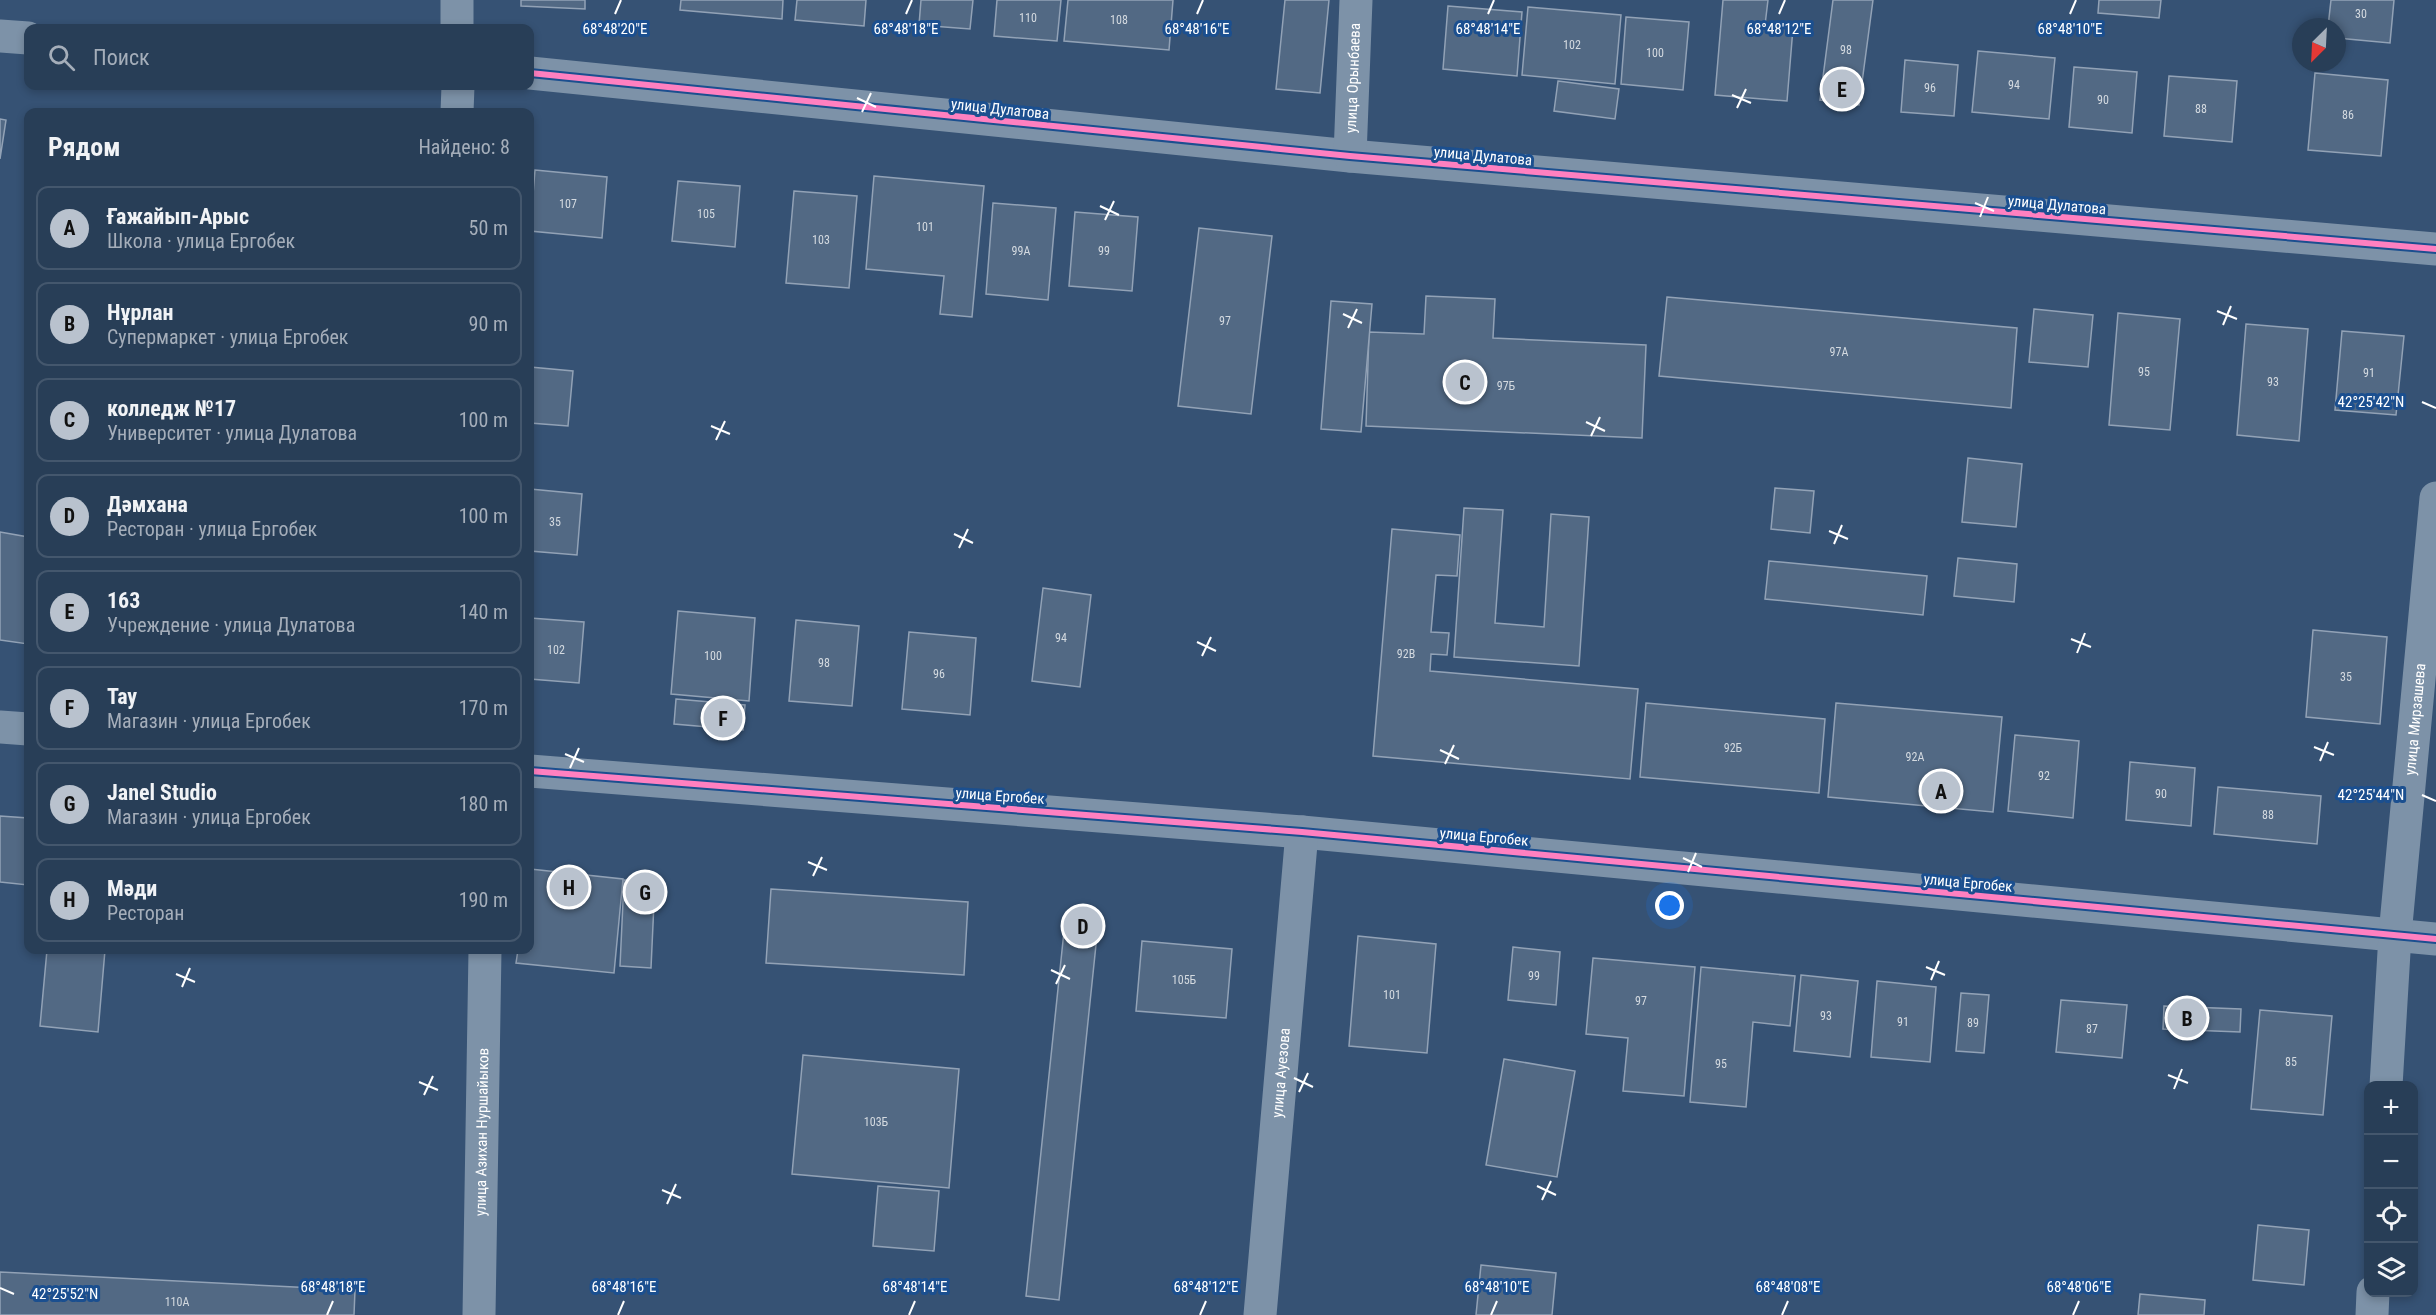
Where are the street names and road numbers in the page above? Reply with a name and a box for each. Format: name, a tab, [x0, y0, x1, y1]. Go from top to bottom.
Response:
street label: улица Орынбаева	[1342, 23, 1364, 134]
street label: улица Дулатова	[950, 95, 1050, 123]
street label: улица Дулатова	[1433, 143, 1533, 169]
street label: улица Дулатова	[2007, 192, 2107, 218]
street label: улица Мирзашева	[2401, 662, 2429, 776]
street label: улица Ергобек	[955, 784, 1045, 808]
street label: улица Ергобек	[1439, 824, 1529, 850]
street label: улица Ергобек	[1923, 870, 2013, 896]
street label: улица Ауезова	[1268, 1027, 1294, 1119]
street label: улица Азихан Нуршайыков	[472, 1048, 492, 1216]

